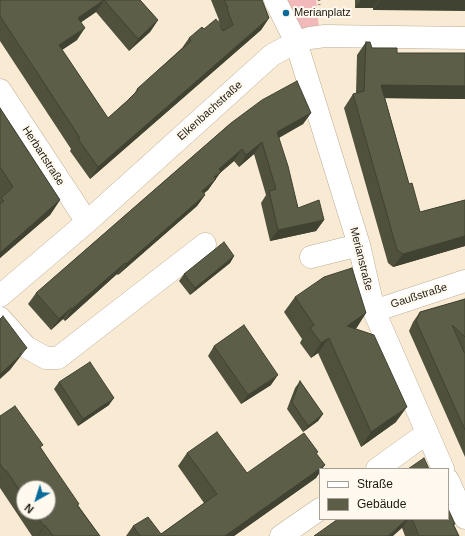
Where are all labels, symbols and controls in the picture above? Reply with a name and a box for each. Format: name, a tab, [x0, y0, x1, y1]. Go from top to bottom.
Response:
place label: Merianplatz	[294, 6, 351, 20]
marker: Merianplatz	[281, 8, 291, 18]
street label: Elkenbachstraße	[175, 78, 245, 144]
street label: Herbartstraße	[19, 124, 67, 188]
street label: Merianstraße	[347, 226, 375, 292]
street label: Gaußstraße	[389, 281, 449, 311]
legend	[319, 468, 449, 520]
text: Straße	[357, 477, 393, 491]
north arrow	[16, 480, 56, 520]
text: Gebäude	[357, 497, 406, 511]
text: N	[22, 501, 36, 516]

